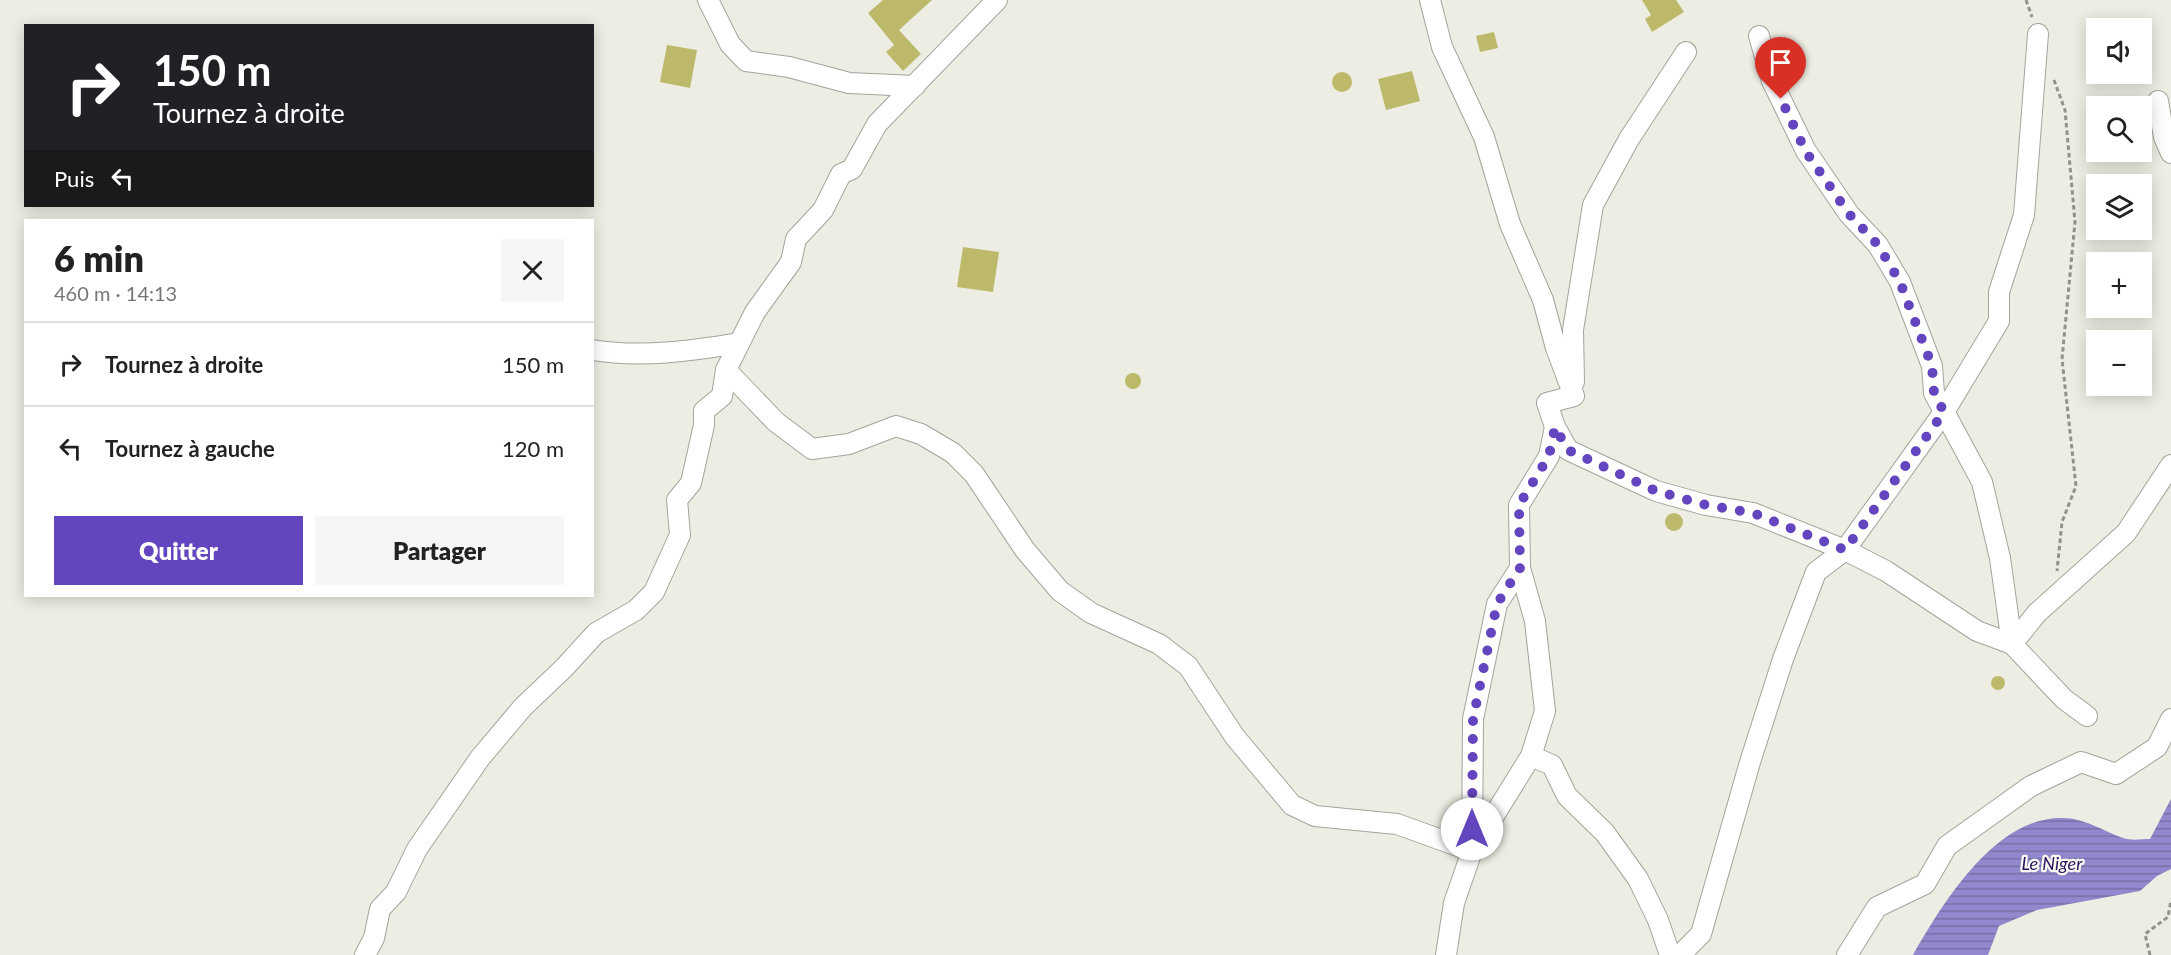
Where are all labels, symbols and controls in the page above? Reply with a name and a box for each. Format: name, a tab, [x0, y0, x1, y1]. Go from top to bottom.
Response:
map controls	[2086, 18, 2152, 396]
button: sound	[2086, 18, 2152, 84]
pin	[1755, 37, 1806, 99]
text: 150 m	[153, 45, 271, 95]
icon: arrive	[1764, 46, 1797, 79]
icon: right	[54, 48, 132, 126]
text: Tournez à droite	[153, 96, 345, 129]
button: search	[2086, 96, 2152, 162]
icon: left	[106, 162, 139, 195]
text: Puis	[54, 165, 94, 192]
button: layers	[2086, 174, 2152, 240]
text: 6 min	[54, 236, 144, 280]
button: close	[501, 239, 564, 302]
button: +	[2086, 252, 2152, 318]
text: 460 m · 14:13	[54, 281, 177, 305]
button: −	[2086, 330, 2152, 396]
icon: right	[54, 348, 87, 381]
text: Tournez à droite	[105, 351, 263, 378]
text: 150 m	[502, 351, 564, 378]
icon: left	[54, 432, 87, 465]
text: Tournez à gauche	[105, 435, 275, 462]
text: 120 m	[502, 435, 564, 462]
button: Quitter	[54, 516, 303, 585]
button: Partager	[315, 516, 564, 585]
position arrow	[1440, 797, 1504, 861]
water label: Le Niger	[2022, 852, 2083, 874]

